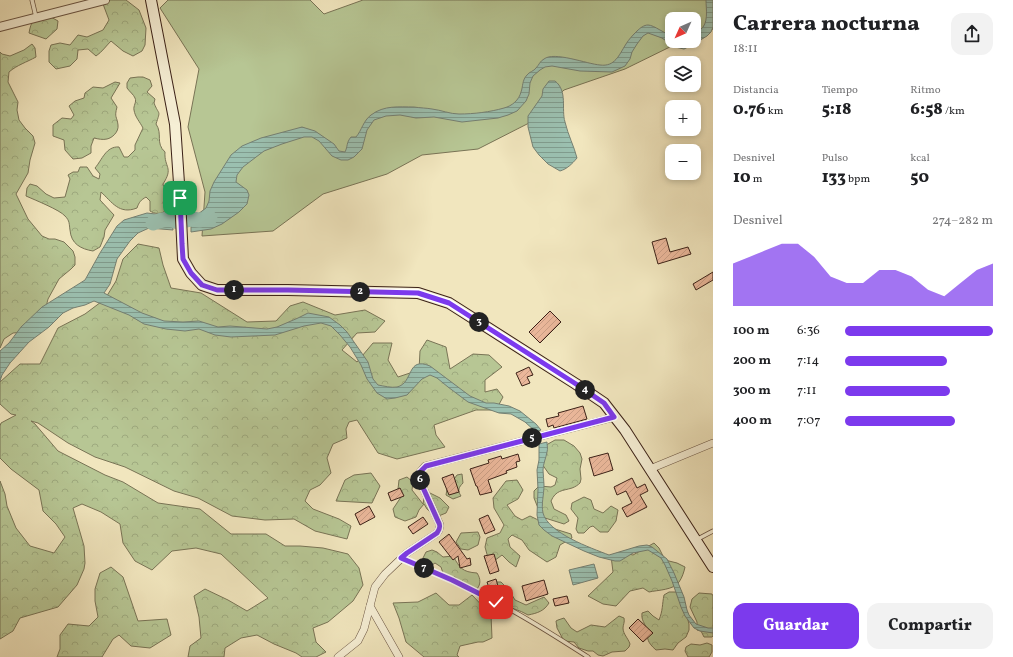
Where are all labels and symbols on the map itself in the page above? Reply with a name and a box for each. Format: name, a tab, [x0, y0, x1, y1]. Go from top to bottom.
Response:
north arrow	[665, 12, 701, 48]
pin	[163, 181, 197, 215]
pin: 1	[224, 280, 244, 300]
pin: 2	[350, 282, 370, 302]
pin: 3	[469, 312, 489, 332]
pin: 4	[575, 380, 595, 400]
pin: 5	[522, 428, 542, 448]
pin: 6	[410, 470, 430, 490]
pin: 7	[414, 558, 434, 578]
pin	[479, 585, 513, 619]

